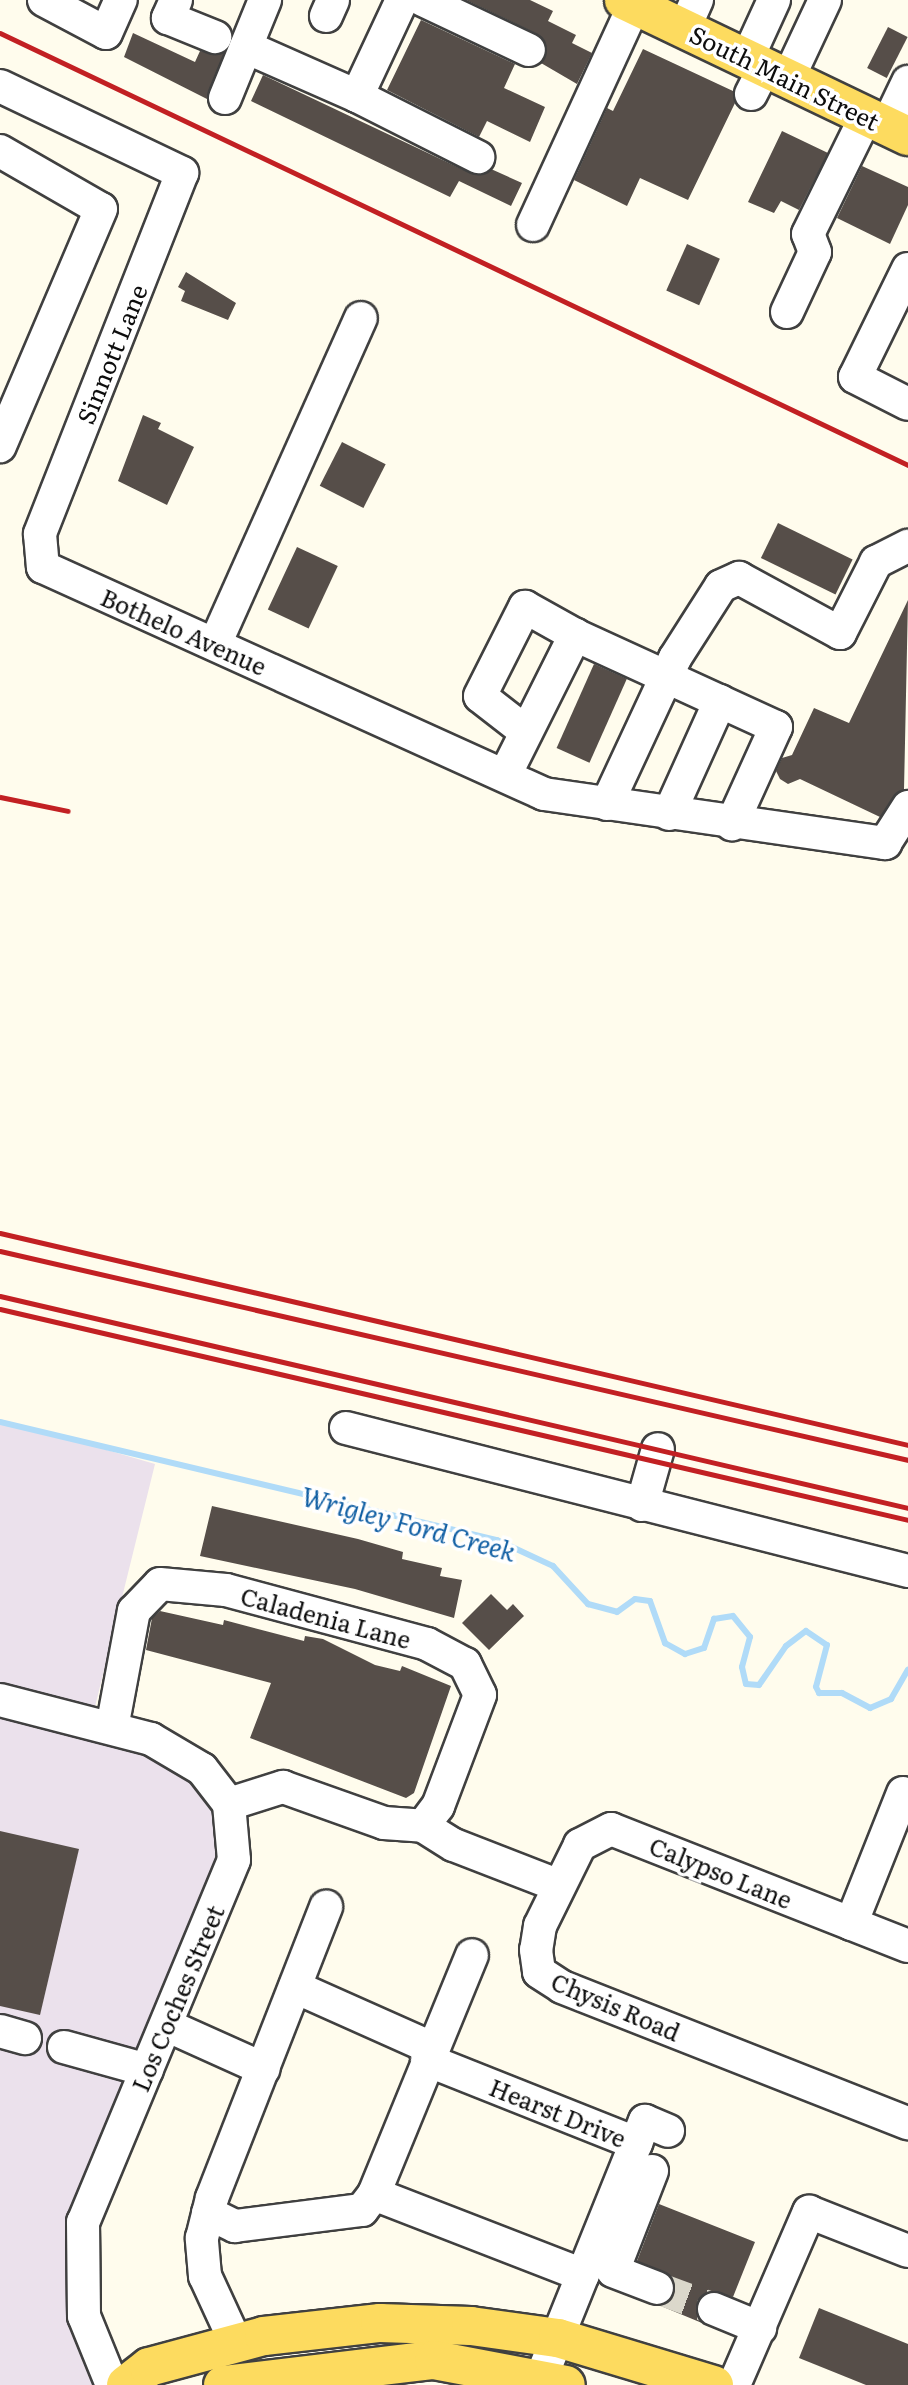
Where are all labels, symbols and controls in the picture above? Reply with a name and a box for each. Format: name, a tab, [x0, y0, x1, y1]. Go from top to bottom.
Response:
street label: South Main Street	[686, 19, 884, 135]
street label: Sinnott Lane	[70, 280, 152, 428]
street label: Bothelo Avenue	[97, 582, 271, 680]
water label: Wrigley Ford Creek	[298, 1479, 520, 1567]
street label: Caladenia Lane	[238, 1580, 414, 1654]
street label: Calypso Lane	[646, 1830, 796, 1914]
street label: Los Coches Street	[125, 1901, 229, 2095]
street label: Chysis Road	[547, 1966, 685, 2046]
street label: Hearst Drive	[486, 2072, 630, 2152]

